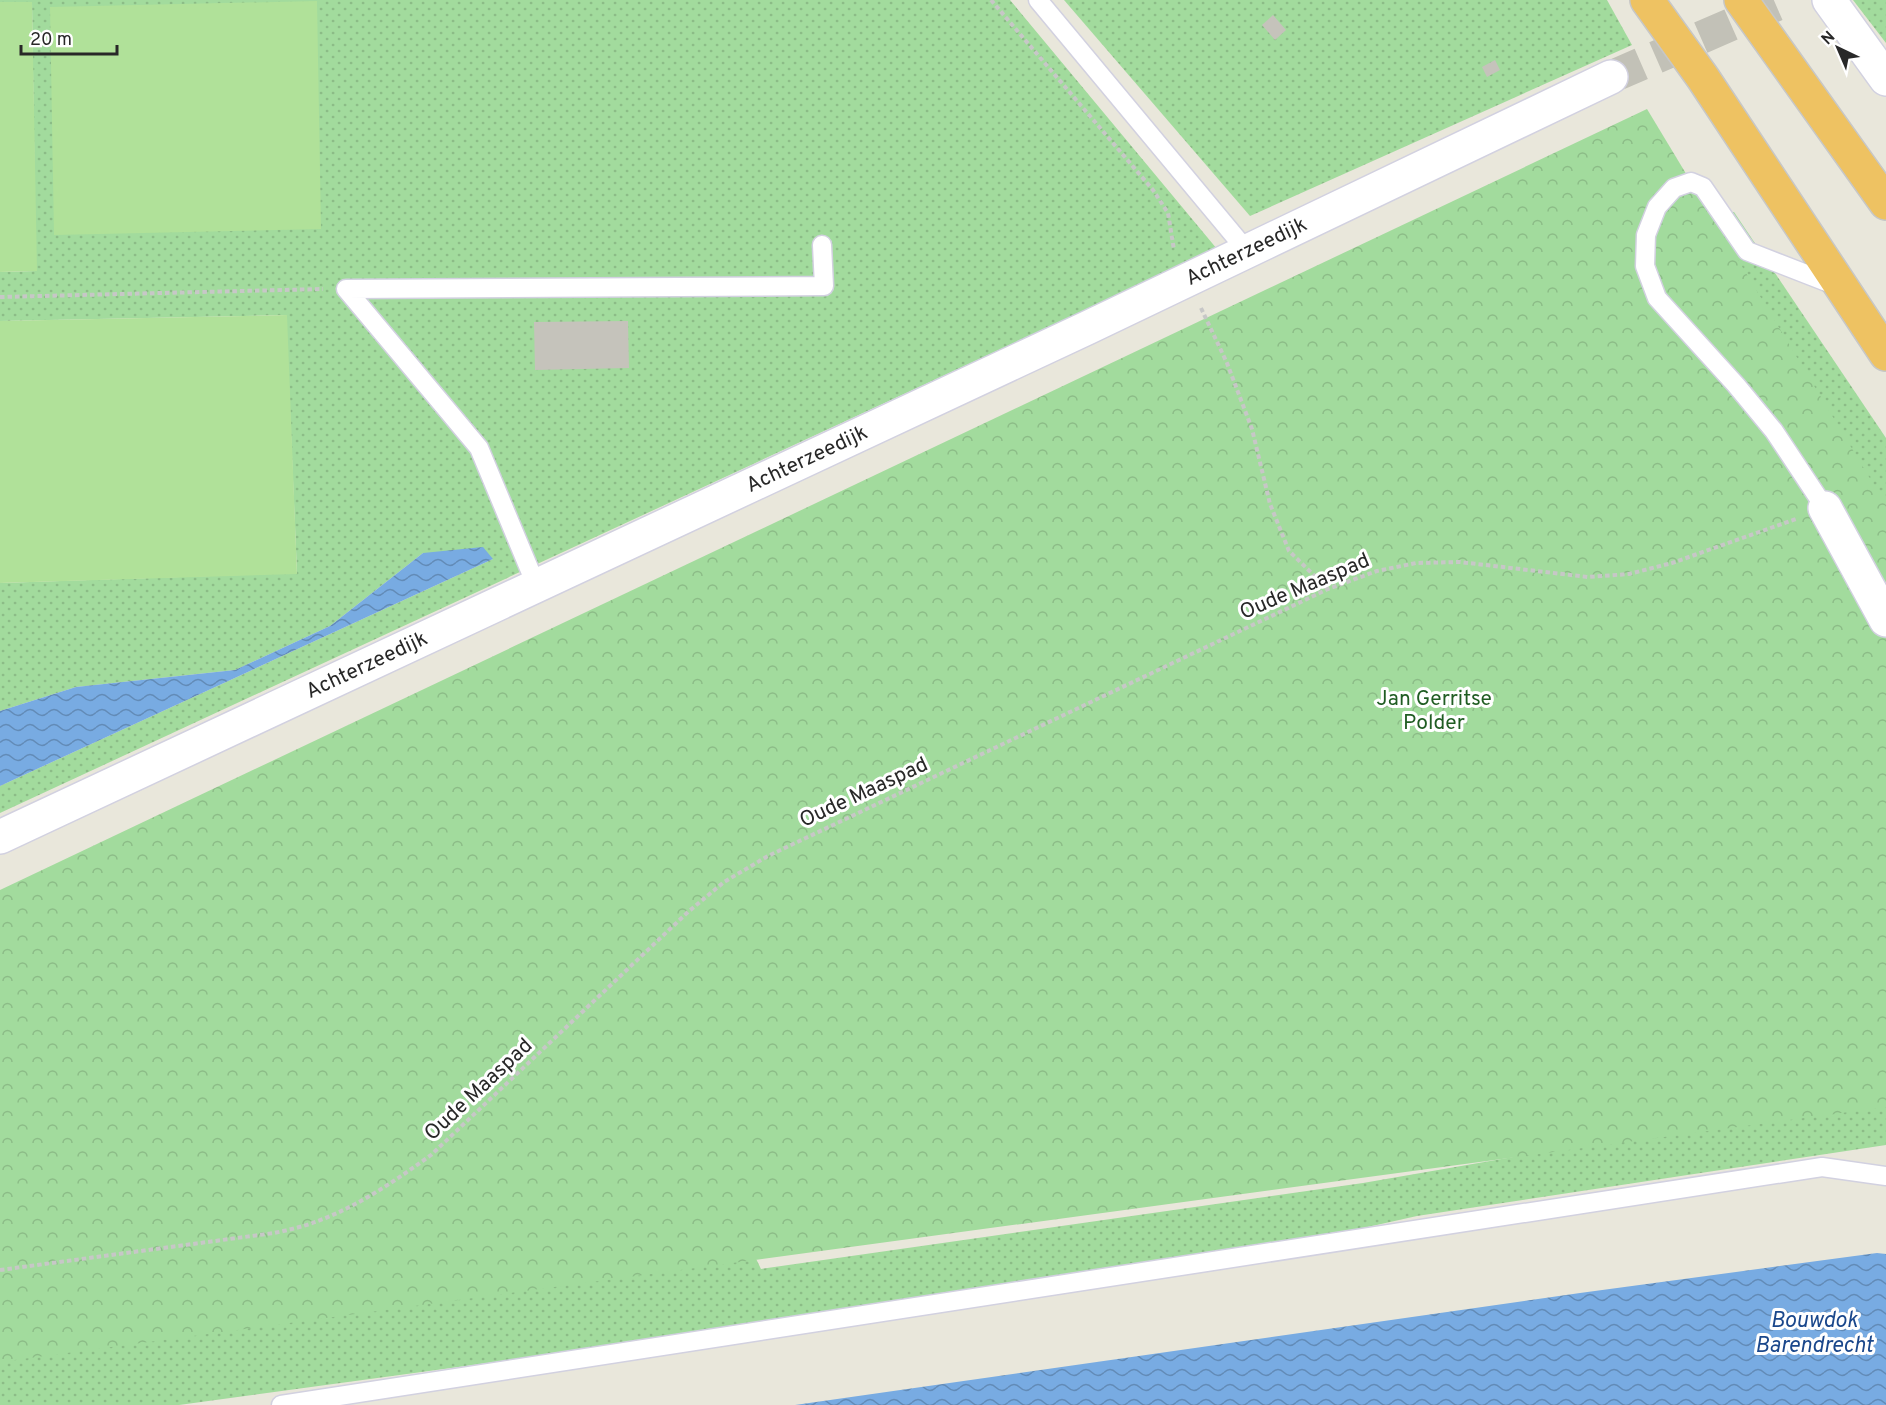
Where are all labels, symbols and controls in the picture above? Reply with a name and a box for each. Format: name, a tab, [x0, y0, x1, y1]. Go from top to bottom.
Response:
scale bar	[21, 18, 117, 56]
north arrow	[1808, 18, 1868, 78]
text: N	[1818, 27, 1840, 50]
text: 20 m	[30, 29, 72, 52]
street label: Achterzeedijk	[1181, 211, 1311, 292]
street label: Achterzeedijk	[742, 419, 872, 499]
street label: Oude Maaspad	[1236, 547, 1374, 627]
street label: Achterzeedijk	[302, 625, 432, 705]
park label: Jan Gerritse Polder	[1376, 686, 1492, 737]
street label: Oude Maaspad	[795, 751, 933, 835]
street label: Oude Maaspad	[419, 1033, 539, 1147]
water label: Bouwdok Barendrecht	[1755, 1308, 1874, 1360]

